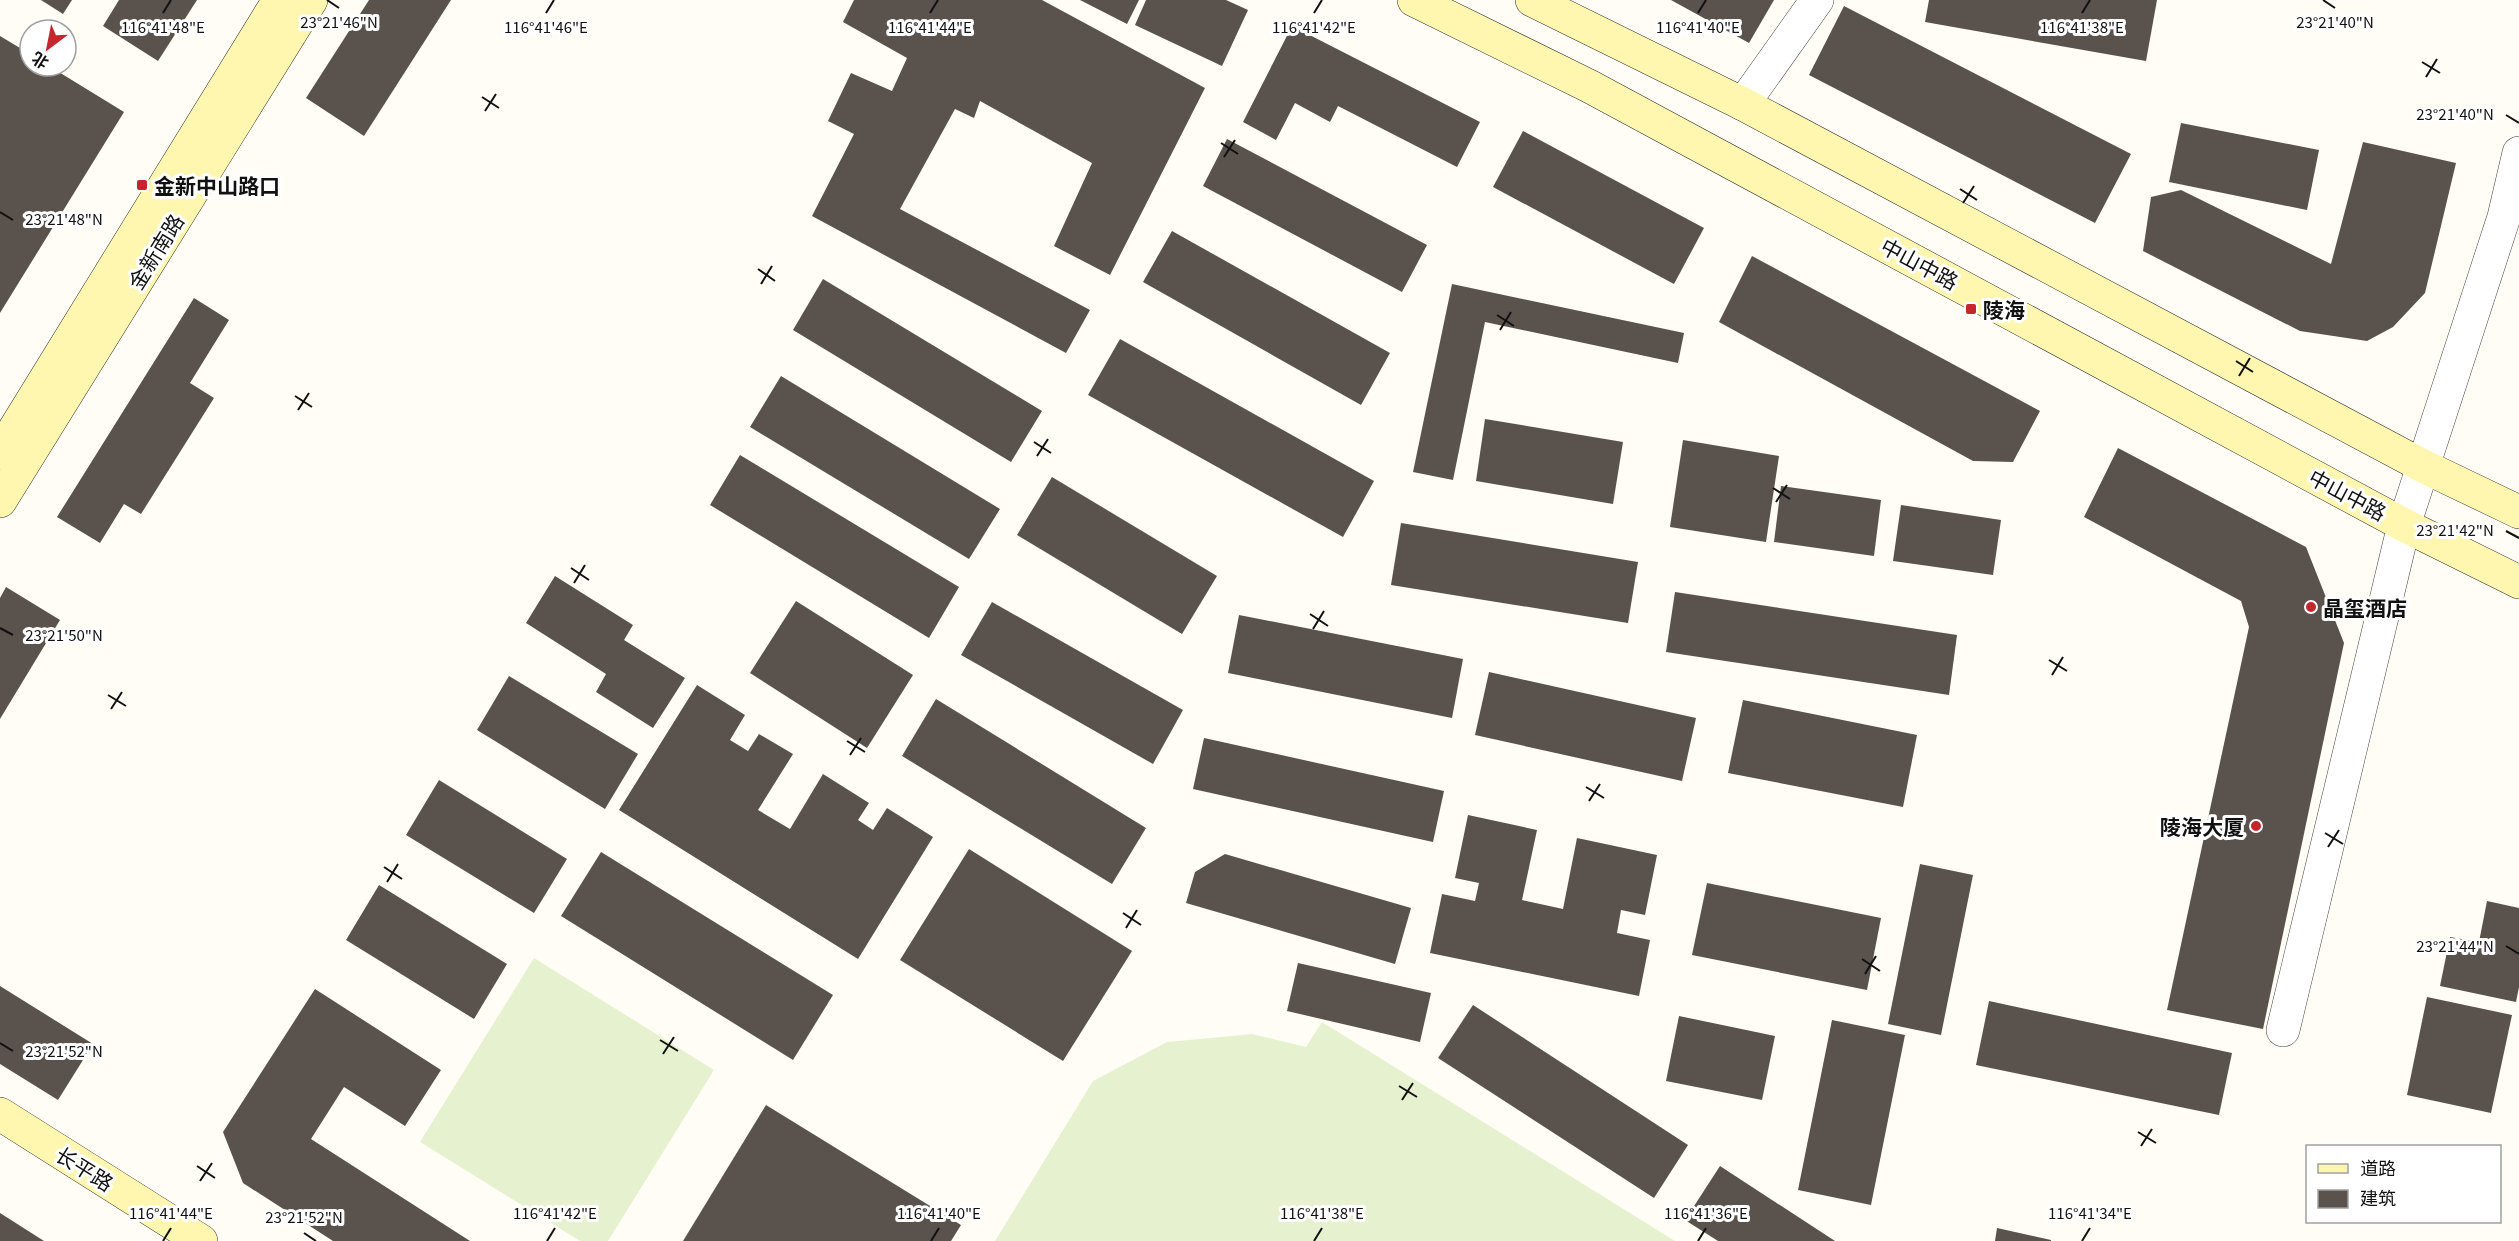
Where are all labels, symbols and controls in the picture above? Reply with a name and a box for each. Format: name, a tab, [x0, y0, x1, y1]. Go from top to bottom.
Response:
text: 23°21'46"N	[300, 11, 378, 32]
text: 23°21'40"N	[2296, 11, 2374, 32]
text: 116°41'48"E	[121, 16, 205, 37]
text: 116°41'46"E	[504, 16, 588, 37]
text: 116°41'44"E	[888, 16, 972, 37]
text: 116°41'42"E	[1272, 16, 1356, 37]
text: 116°41'40"E	[1656, 16, 1740, 37]
text: 116°41'38"E	[2040, 16, 2124, 37]
north arrow	[18, 18, 78, 78]
text: 北	[26, 47, 53, 76]
text: 23°21'40"N	[2416, 103, 2494, 124]
place label: 金新中山路口	[154, 170, 280, 200]
marker: 金新中山路口	[135, 178, 149, 192]
street label: 金新南路	[120, 207, 190, 295]
text: 23°21'48"N	[25, 208, 103, 229]
street label: 中山中路	[1876, 230, 1964, 296]
place label: 陵海	[1983, 294, 2025, 324]
marker: 陵海	[1964, 302, 1978, 316]
street label: 中山中路	[2304, 461, 2392, 527]
text: 23°21'42"N	[2416, 519, 2494, 540]
place label: 晶玺酒店	[2323, 592, 2407, 622]
marker: 晶玺酒店	[2304, 600, 2318, 614]
text: 23°21'50"N	[25, 624, 103, 645]
place label: 陵海大厦	[2160, 811, 2244, 841]
marker: 陵海大厦	[2249, 819, 2263, 833]
text: 23°21'44"N	[2416, 935, 2494, 956]
text: 23°21'52"N	[25, 1040, 103, 1061]
street label: 长平路	[50, 1139, 120, 1197]
legend	[2306, 1145, 2501, 1223]
text: 道路	[2360, 1154, 2396, 1180]
text: 建筑	[2360, 1184, 2396, 1210]
text: 116°41'44"E	[129, 1202, 213, 1223]
text: 116°41'42"E	[513, 1202, 597, 1223]
text: 116°41'40"E	[897, 1202, 981, 1223]
text: 116°41'38"E	[1280, 1202, 1364, 1223]
text: 116°41'36"E	[1664, 1202, 1748, 1223]
text: 116°41'34"E	[2048, 1202, 2132, 1223]
text: 23°21'52"N	[265, 1206, 343, 1227]

